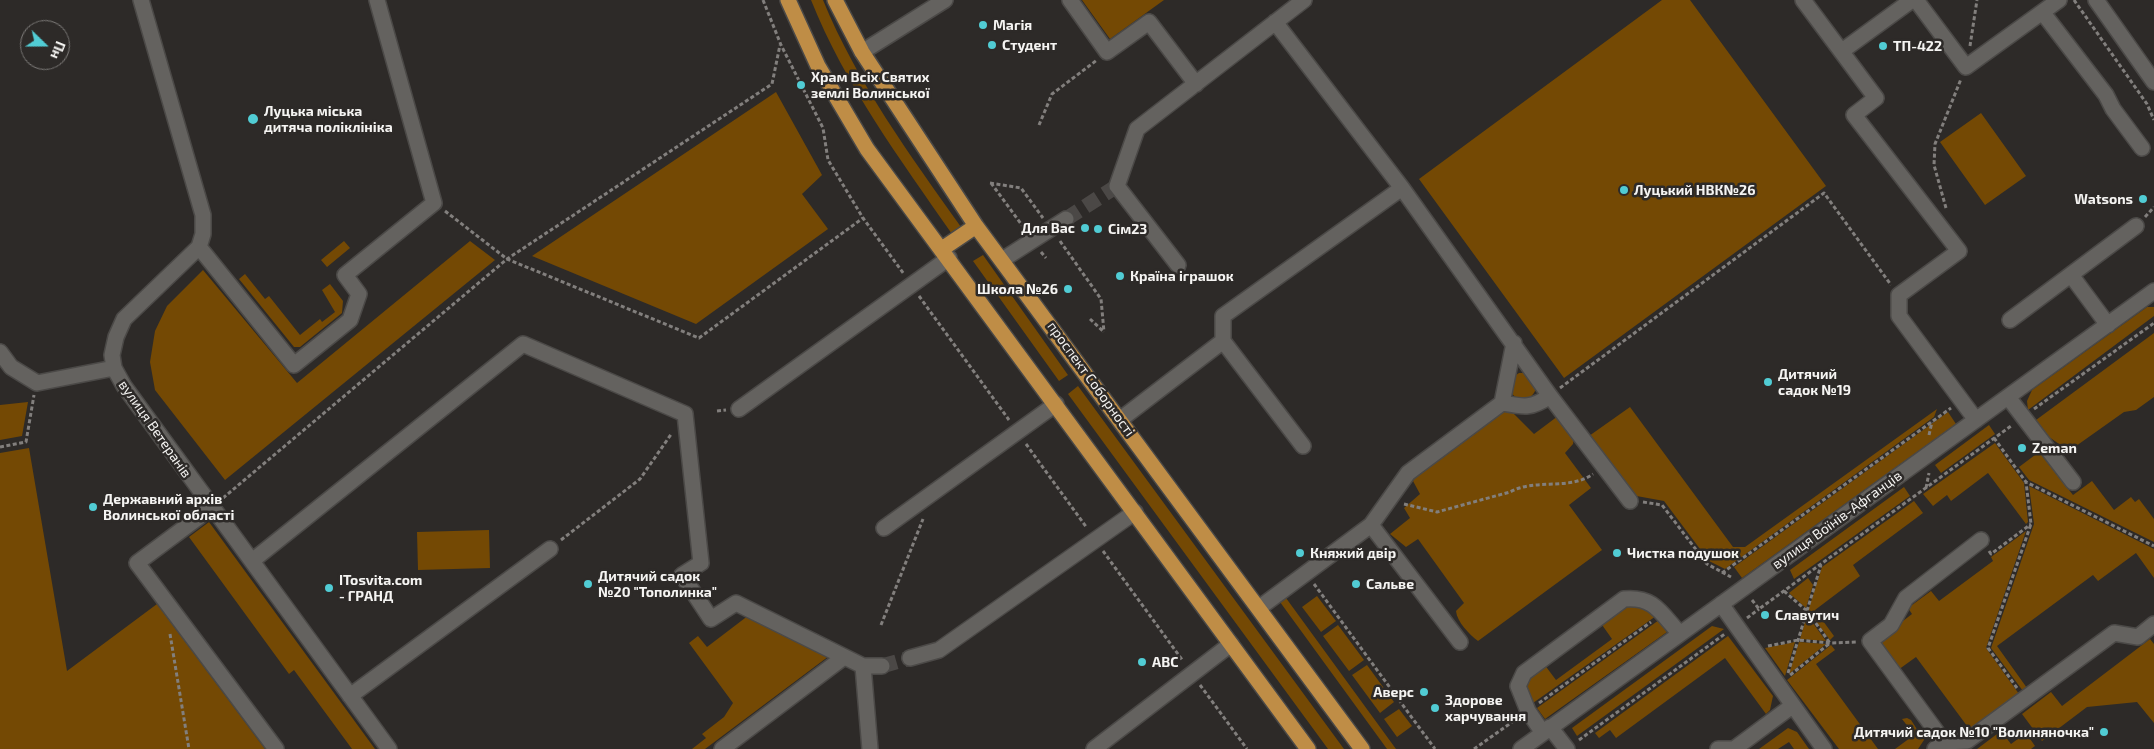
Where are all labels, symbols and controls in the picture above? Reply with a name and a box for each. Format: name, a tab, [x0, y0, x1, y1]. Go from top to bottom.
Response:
place label: Магія	[993, 17, 1032, 33]
marker: Магія	[977, 19, 989, 31]
north arrow	[20, 20, 70, 70]
place label: Студент	[1002, 37, 1057, 53]
place label: ТП-422	[1893, 38, 1942, 54]
text: Пн	[47, 39, 70, 62]
marker: Студент	[986, 39, 998, 51]
marker: ТП-422	[1877, 40, 1889, 52]
place label: Храм Всіх Святих землі Волинської	[811, 69, 930, 102]
marker: Храм Всіх Святих землі Волинської	[795, 79, 807, 91]
place label: Луцька міська дитяча поліклініка	[264, 103, 393, 136]
marker: Луцька міська дитяча поліклініка	[246, 112, 260, 126]
place label: Луцький НВК№26	[1634, 182, 1755, 198]
marker: Луцький НВК№26	[1618, 184, 1630, 196]
place label: Watsons	[2074, 191, 2133, 207]
marker: Watsons	[2137, 193, 2149, 205]
place label: Для Вас	[1021, 220, 1075, 236]
place label: Сім23	[1108, 221, 1147, 237]
marker: Для Вас	[1079, 222, 1091, 234]
marker: Сім23	[1092, 223, 1104, 235]
place label: Країна іграшок	[1130, 268, 1234, 284]
marker: Країна іграшок	[1114, 270, 1126, 282]
place label: Школа №26	[977, 281, 1058, 297]
marker: Школа №26	[1062, 283, 1074, 295]
street label: проспект Соборності	[1044, 318, 1138, 440]
place label: Дитячий садок №19	[1778, 366, 1851, 398]
marker: Дитячий садок №19	[1762, 376, 1774, 388]
street label: вулиця Ветеранів	[115, 377, 195, 481]
place label: Zeman	[2032, 440, 2077, 456]
marker: Zeman	[2016, 442, 2028, 454]
street label: вулиця Воїнів-Афганців	[1769, 467, 1905, 573]
place label: Державний архів Волинської області	[103, 491, 234, 524]
marker: Державний архів Волинської області	[87, 501, 99, 513]
place label: Княжий двір	[1310, 545, 1396, 561]
place label: Чистка подушок	[1627, 545, 1739, 561]
marker: Княжий двір	[1294, 547, 1306, 559]
marker: Чистка подушок	[1611, 547, 1623, 559]
place label: Дитячий садок №20 "Тополинка"	[598, 568, 717, 600]
place label: ITosvita.com - ГРАНД	[339, 572, 422, 604]
place label: Сальве	[1366, 576, 1414, 592]
marker: Дитячий садок №20 "Тополинка"	[582, 578, 594, 590]
marker: Сальве	[1350, 578, 1362, 590]
marker: ITosvita.com - ГРАНД	[323, 582, 335, 594]
place label: Славутич	[1775, 607, 1839, 623]
marker: Славутич	[1759, 609, 1771, 621]
place label: АВС	[1152, 654, 1178, 670]
marker: АВС	[1136, 656, 1148, 668]
place label: Аверс	[1373, 684, 1414, 700]
marker: Аверс	[1418, 686, 1430, 698]
place label: Здорове харчування	[1445, 692, 1526, 724]
marker: Здорове харчування	[1429, 702, 1441, 714]
place label: Дитячий садок №10 "Волиняночка"	[1854, 724, 2094, 740]
marker: Дитячий садок №10 "Волиняночка"	[2098, 726, 2110, 738]

